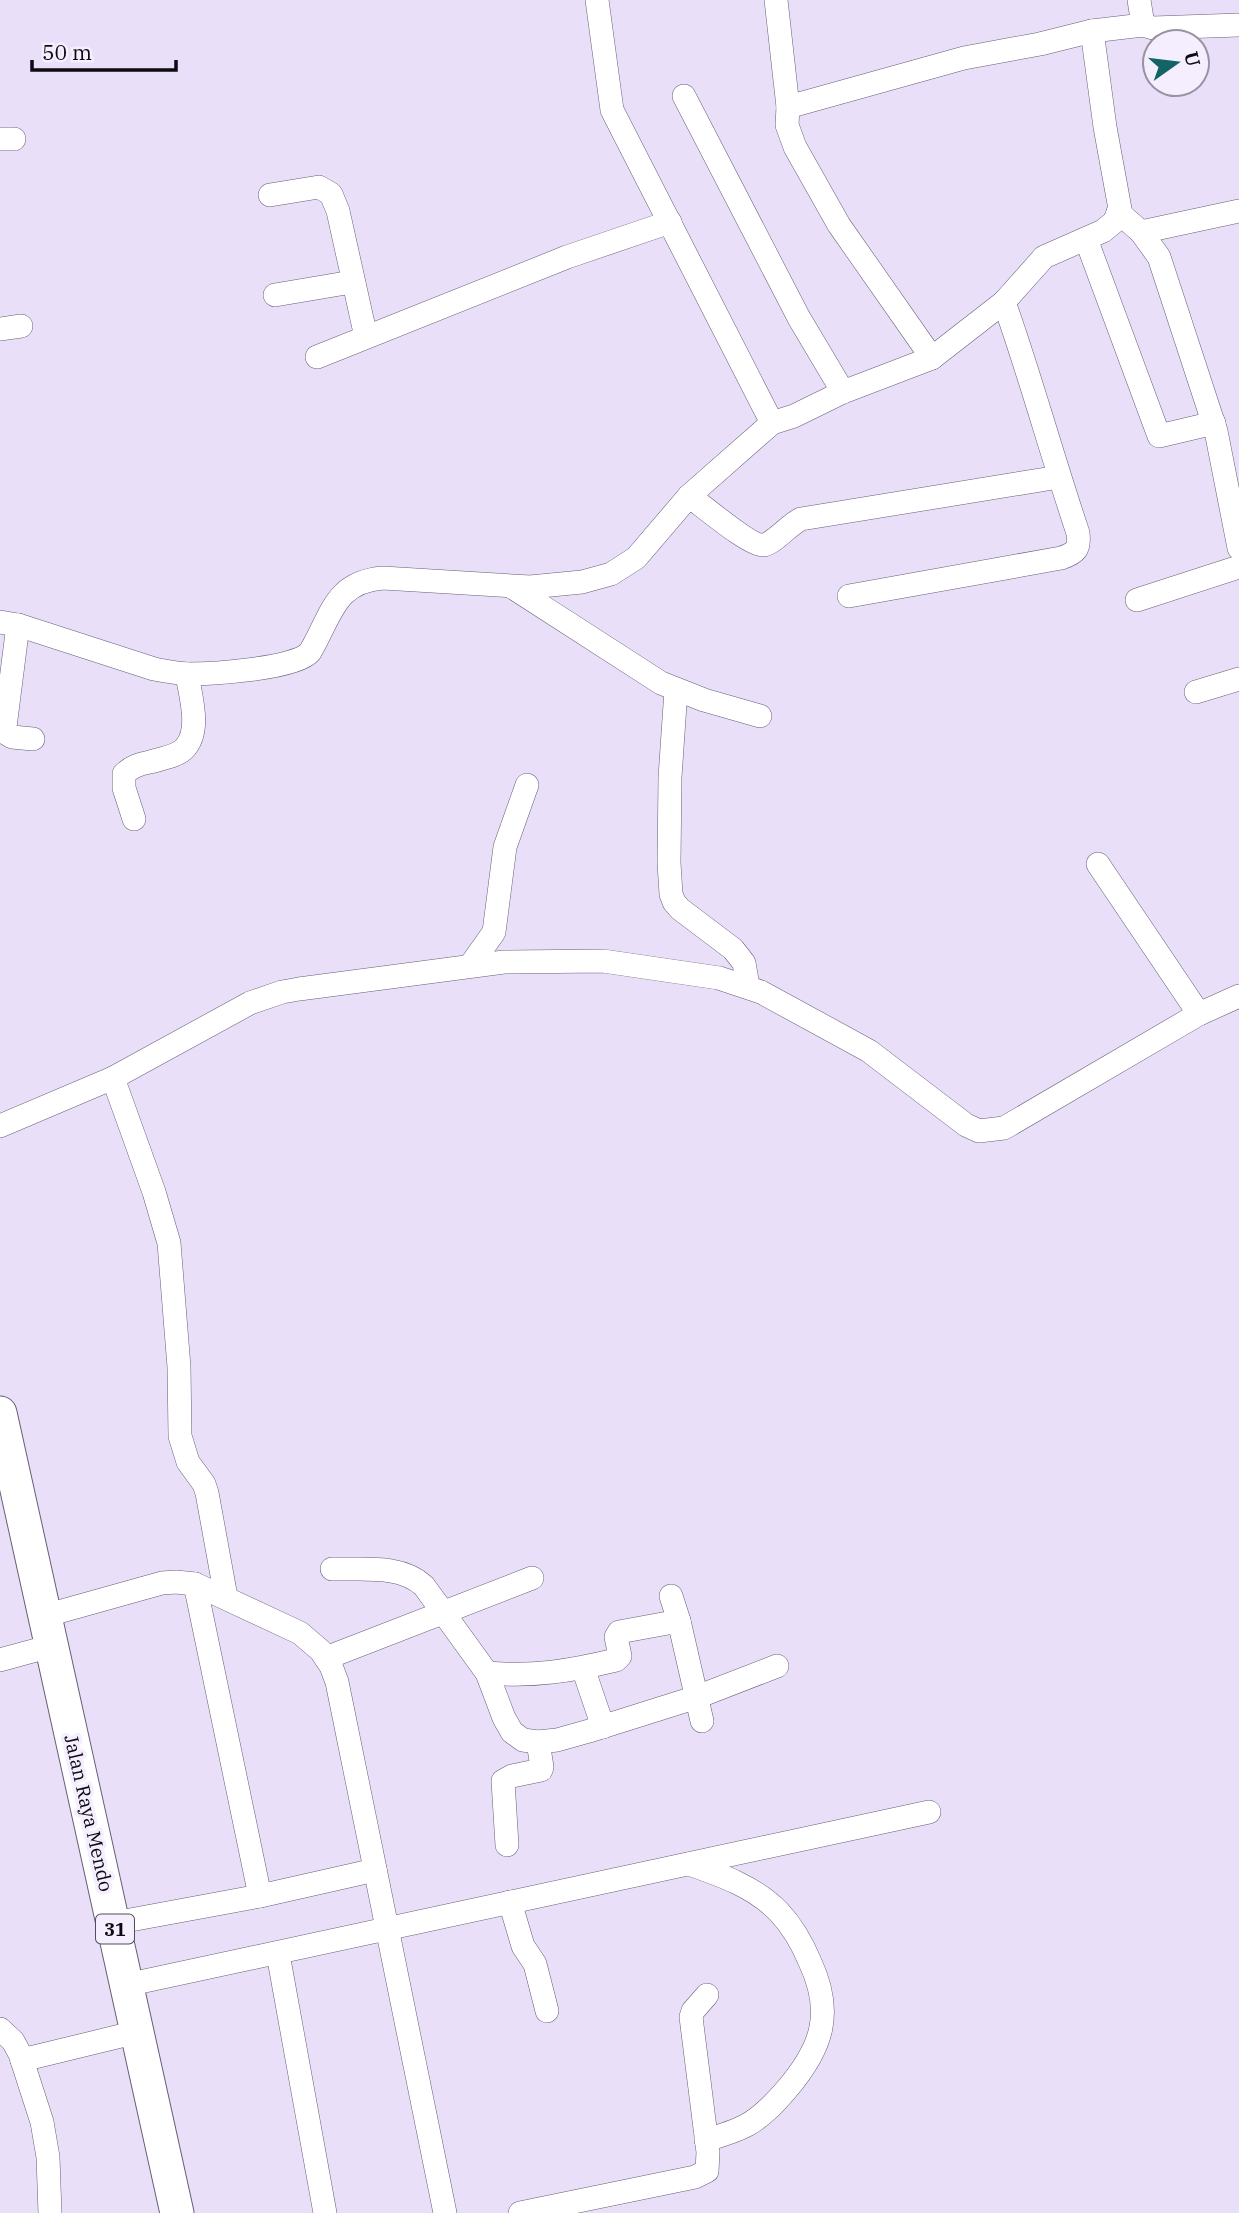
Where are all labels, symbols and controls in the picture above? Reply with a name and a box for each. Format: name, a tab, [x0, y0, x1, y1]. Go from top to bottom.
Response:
scale bar	[32, 28, 175, 72]
north arrow	[1141, 28, 1211, 98]
text: 50 m	[42, 38, 92, 66]
text: U	[1179, 49, 1206, 69]
street label: Jalan Raya Mendo	[59, 1732, 119, 1894]
road number: 31	[96, 1914, 134, 1943]

